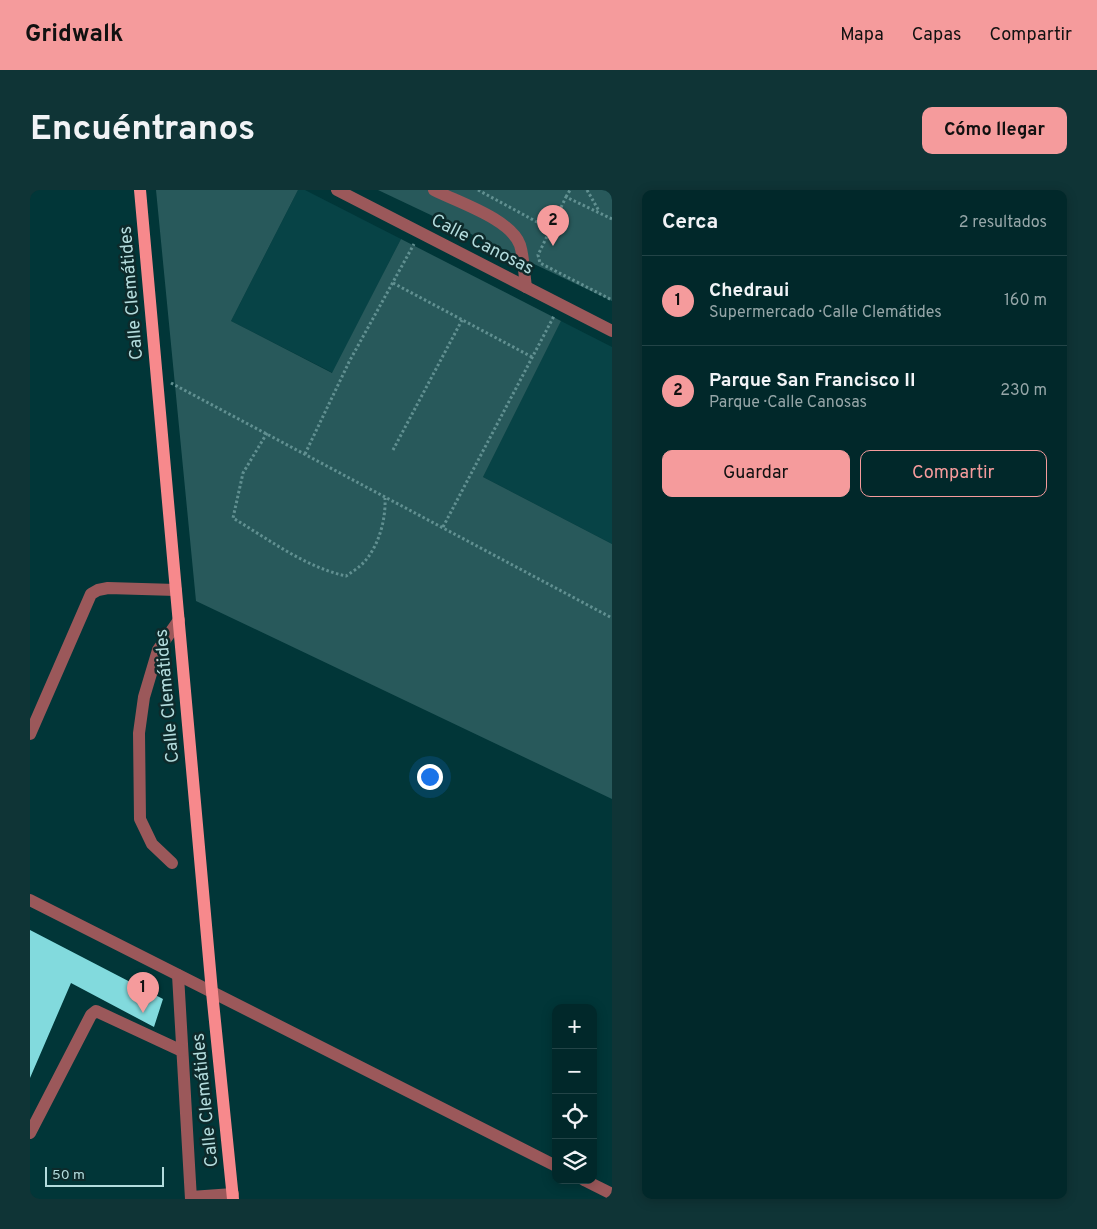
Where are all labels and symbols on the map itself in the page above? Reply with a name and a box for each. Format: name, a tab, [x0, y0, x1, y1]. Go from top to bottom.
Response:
pin: 2	[537, 205, 569, 246]
street label: Calle Canosas	[427, 209, 537, 281]
street label: Calle Clemátides	[115, 225, 149, 361]
street label: Calle Clemátides	[151, 628, 185, 764]
your location	[417, 764, 443, 790]
pin: 1	[127, 972, 159, 1013]
street label: Calle Clemátides	[188, 1032, 224, 1168]
scale bar	[45, 1164, 164, 1187]

